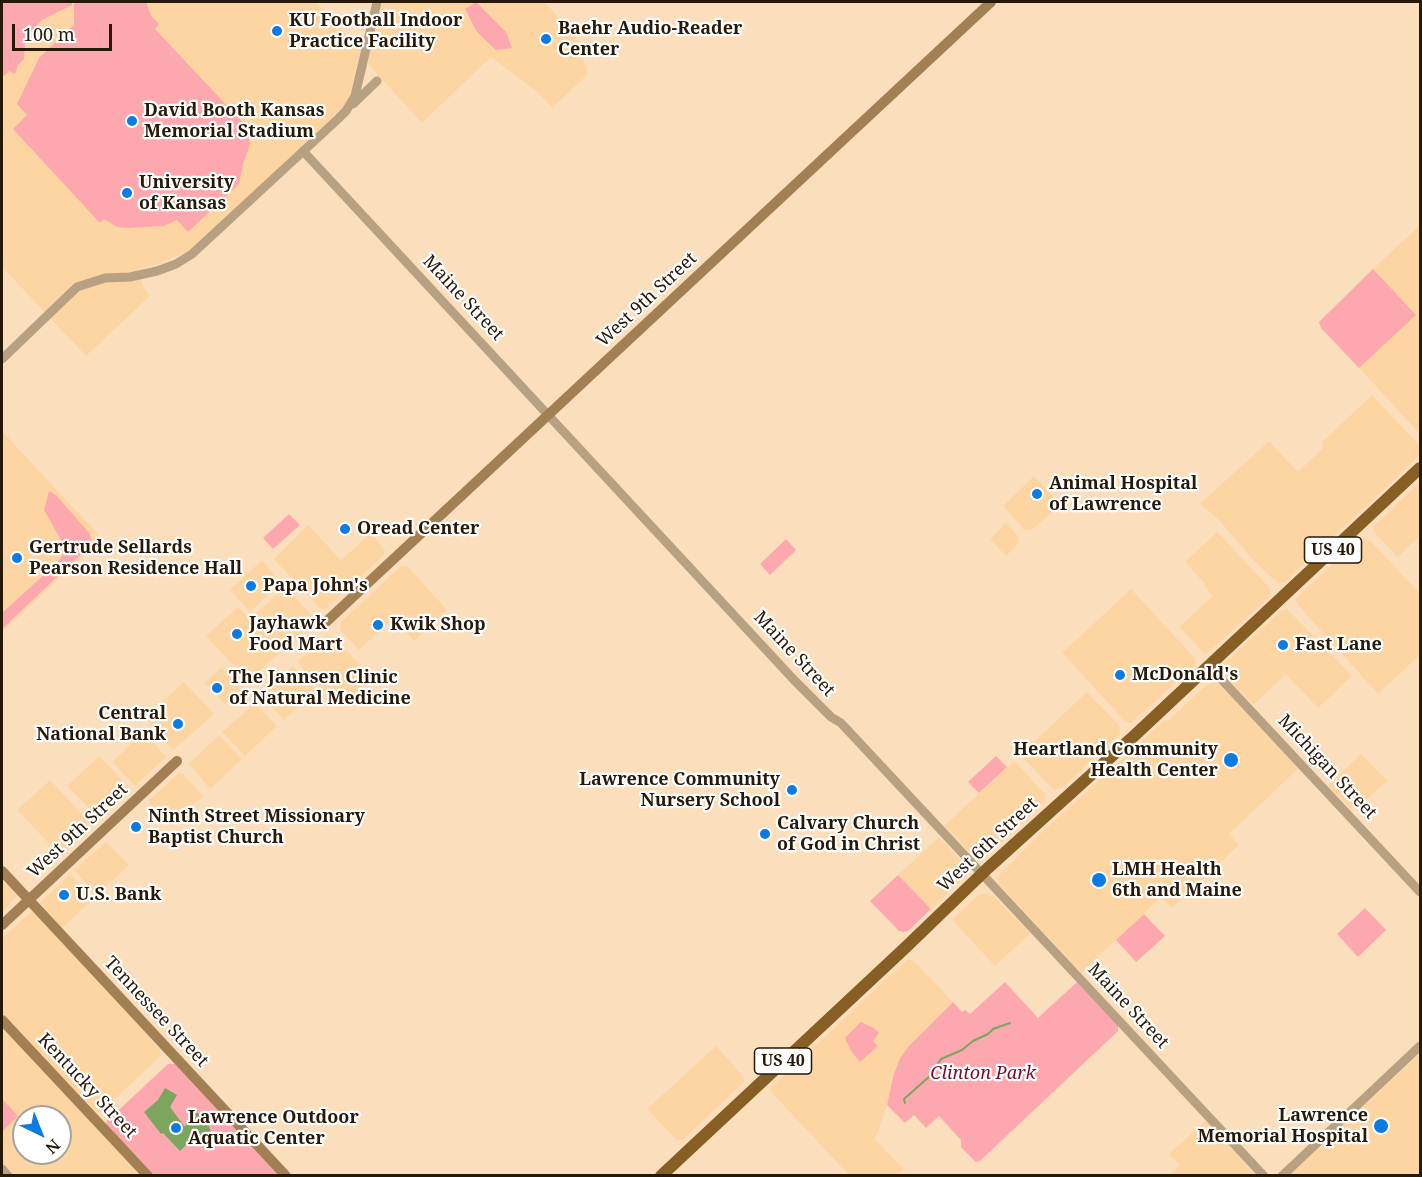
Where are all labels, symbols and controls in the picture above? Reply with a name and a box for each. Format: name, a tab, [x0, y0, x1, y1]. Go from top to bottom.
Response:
place label: KU Football Indoor Practice Facility	[289, 10, 462, 52]
scale bar	[15, 12, 116, 50]
place label: Baehr Audio-Reader Center	[558, 18, 742, 60]
text: 100 m	[23, 22, 75, 46]
marker: KU Football Indoor Practice Facility	[270, 24, 284, 38]
marker: Baehr Audio-Reader Center	[539, 32, 553, 46]
place label: David Booth Kansas Memorial Stadium	[144, 100, 325, 142]
marker: David Booth Kansas Memorial Stadium	[125, 114, 139, 128]
place label: University of Kansas	[139, 172, 234, 214]
marker: University of Kansas	[120, 186, 134, 200]
street label: West 9th Street	[592, 248, 702, 352]
street label: Maine Street	[418, 251, 508, 345]
place label: Animal Hospital of Lawrence	[1049, 473, 1197, 516]
marker: Animal Hospital of Lawrence	[1030, 487, 1044, 501]
place label: Oread Center	[357, 518, 479, 540]
marker: Oread Center	[338, 522, 352, 536]
place label: Gertrude Sellards Pearson Residence Hall	[29, 537, 242, 580]
road number: US 40	[1304, 537, 1362, 563]
marker: Gertrude Sellards Pearson Residence Hall	[10, 551, 24, 565]
place label: Papa John's	[263, 575, 368, 597]
marker: Papa John's	[244, 579, 258, 593]
street label: Maine Street	[749, 607, 839, 701]
place label: Jayhawk Food Mart	[249, 613, 343, 656]
place label: Kwik Shop	[390, 614, 486, 636]
marker: Kwik Shop	[371, 618, 385, 632]
marker: Jayhawk Food Mart	[230, 627, 244, 641]
place label: Fast Lane	[1295, 634, 1382, 656]
marker: Fast Lane	[1276, 638, 1290, 652]
place label: McDonald's	[1132, 664, 1238, 686]
place label: The Jannsen Clinic of Natural Medicine	[229, 667, 411, 710]
marker: McDonald's	[1113, 668, 1127, 682]
marker: The Jannsen Clinic of Natural Medicine	[210, 681, 224, 695]
place label: Central National Bank	[36, 703, 166, 746]
street label: Michigan Street	[1273, 710, 1381, 824]
marker: Central National Bank	[171, 717, 185, 731]
place label: Heartland Community Health Center	[1013, 739, 1218, 782]
marker: Heartland Community Health Center	[1222, 751, 1240, 769]
place label: Lawrence Community Nursery School	[579, 769, 780, 812]
street label: West 9th Street	[23, 779, 133, 883]
marker: Lawrence Community Nursery School	[785, 783, 799, 797]
street label: West 6th Street	[933, 793, 1043, 897]
place label: Ninth Street Missionary Baptist Church	[148, 806, 365, 848]
place label: Calvary Church of God in Christ	[777, 813, 920, 856]
marker: Ninth Street Missionary Baptist Church	[129, 820, 143, 834]
marker: Calvary Church of God in Christ	[758, 827, 772, 841]
place label: LMH Health 6th and Maine	[1112, 859, 1242, 902]
marker: LMH Health 6th and Maine	[1090, 871, 1108, 889]
place label: U.S. Bank	[76, 884, 161, 906]
marker: U.S. Bank	[57, 888, 71, 902]
street label: Tennessee Street	[99, 952, 213, 1072]
street label: Maine Street	[1083, 959, 1173, 1053]
street label: Kentucky Street	[33, 1029, 141, 1143]
road number: US 40	[754, 1048, 812, 1074]
park label: Clinton Park	[930, 1063, 1036, 1085]
north arrow	[12, 1105, 72, 1165]
place label: Lawrence Memorial Hospital	[1197, 1105, 1368, 1148]
place label: Lawrence Outdoor Aquatic Center	[188, 1107, 359, 1150]
marker: Lawrence Memorial Hospital	[1372, 1117, 1390, 1135]
marker: Lawrence Outdoor Aquatic Center	[169, 1121, 183, 1135]
text: N	[41, 1134, 65, 1159]

